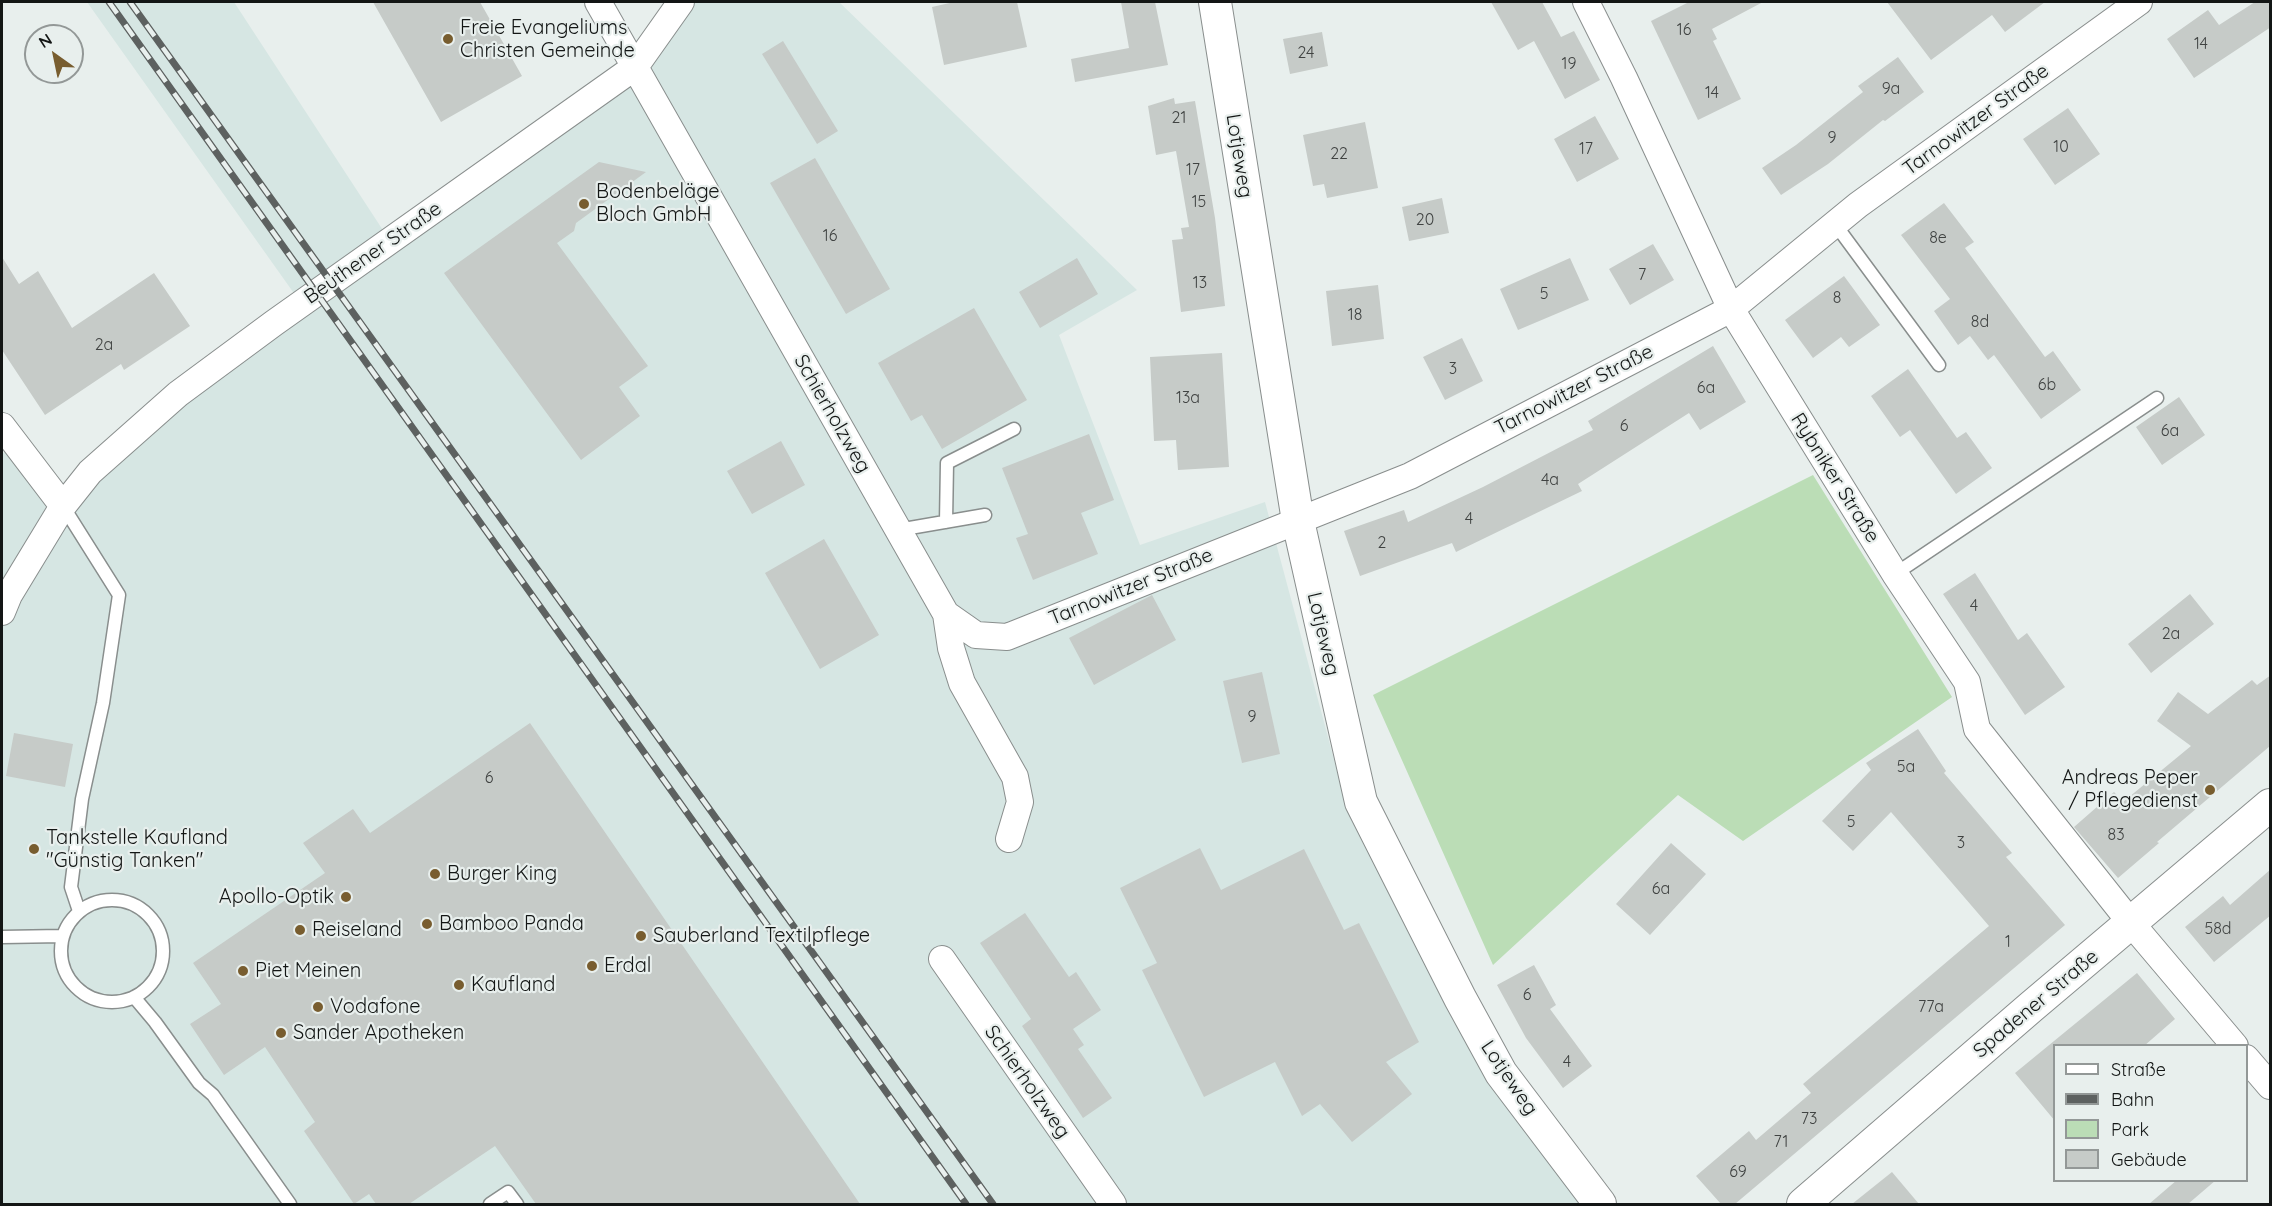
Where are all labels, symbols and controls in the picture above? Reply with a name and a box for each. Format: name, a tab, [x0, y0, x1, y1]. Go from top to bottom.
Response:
place label: Freie Evangeliums Christen Gemeinde	[460, 16, 635, 63]
house number: 16	[1677, 20, 1691, 40]
north arrow	[24, 24, 84, 84]
text: N	[35, 29, 56, 52]
marker: Freie Evangeliums Christen Gemeinde	[441, 32, 455, 46]
house number: 14	[2194, 34, 2208, 54]
house number: 24	[1297, 43, 1315, 63]
house number: 19	[1562, 54, 1576, 74]
street label: Tarnowitzer Straße	[1898, 59, 2054, 181]
house number: 9a	[1882, 79, 1900, 99]
house number: 14	[1705, 83, 1719, 103]
house number: 21	[1172, 108, 1186, 128]
street label: Lotjeweg	[1221, 112, 1257, 200]
house number: 9	[1828, 128, 1836, 148]
house number: 10	[2053, 137, 2069, 157]
house number: 17	[1579, 139, 1593, 159]
house number: 22	[1330, 144, 1348, 164]
house number: 17	[1186, 160, 1200, 180]
place label: Bodenbeläge Bloch GmbH	[596, 180, 720, 227]
house number: 15	[1192, 192, 1206, 212]
street label: Beuthener Straße	[300, 197, 446, 309]
marker: Bodenbeläge Bloch GmbH	[577, 197, 591, 211]
house number: 20	[1416, 210, 1434, 230]
house number: 16	[823, 226, 837, 246]
house number: 8e	[1929, 228, 1947, 248]
house number: 7	[1638, 265, 1646, 285]
house number: 13	[1193, 273, 1207, 293]
house number: 5	[1540, 284, 1548, 304]
house number: 8	[1833, 288, 1841, 308]
house number: 18	[1348, 305, 1362, 325]
house number: 8d	[1971, 312, 1989, 332]
house number: 2a	[95, 335, 113, 355]
street label: Tarnowitzer Straße	[1491, 340, 1657, 440]
street label: Schierholzweg	[788, 351, 876, 477]
house number: 3	[1449, 359, 1457, 379]
house number: 6b	[2038, 375, 2056, 395]
house number: 6a	[1697, 378, 1715, 398]
house number: 13a	[1176, 388, 1200, 408]
street label: Rybniker Straße	[1785, 409, 1885, 547]
house number: 6	[1620, 416, 1628, 436]
house number: 6a	[2161, 421, 2179, 441]
house number: 4a	[1541, 470, 1559, 490]
house number: 4	[1465, 509, 1473, 529]
house number: 2	[1378, 533, 1386, 553]
street label: Tarnowitzer Straße	[1046, 543, 1216, 631]
street label: Lotjeweg	[1302, 590, 1344, 678]
house number: 4	[1970, 596, 1978, 616]
house number: 2a	[2162, 624, 2180, 644]
house number: 9	[1248, 707, 1256, 727]
house number: 5a	[1897, 757, 1915, 777]
place label: Andreas Peper / Pflegedienst	[2062, 766, 2198, 813]
house number: 6	[485, 768, 493, 788]
marker: Andreas Peper / Pflegedienst	[2203, 783, 2217, 797]
house number: 5	[1847, 812, 1855, 832]
house number: 83	[2107, 825, 2125, 845]
place label: Tankstelle Kaufland "Günstig Tanken"	[46, 826, 228, 873]
house number: 3	[1957, 833, 1965, 853]
marker: Tankstelle Kaufland "Günstig Tanken"	[27, 842, 41, 856]
place label: Burger King	[447, 862, 557, 886]
marker: Burger King	[428, 867, 442, 881]
house number: 6a	[1652, 879, 1670, 899]
place label: Apollo-Optik	[219, 885, 334, 909]
marker: Apollo-Optik	[339, 890, 353, 904]
place label: Bamboo Panda	[439, 912, 584, 936]
marker: Bamboo Panda	[420, 917, 434, 931]
place label: Reiseland	[312, 918, 402, 942]
house number: 58d	[2204, 919, 2232, 939]
marker: Reiseland	[293, 923, 307, 937]
place label: Sauberland Textilpflege	[653, 924, 870, 948]
marker: Sauberland Textilpflege	[634, 929, 648, 943]
house number: 1	[2005, 932, 2011, 952]
street label: Spadener Straße	[1969, 945, 2103, 1063]
place label: Erdal	[604, 954, 651, 978]
place label: Piet Meinen	[255, 959, 361, 983]
marker: Erdal	[585, 959, 599, 973]
marker: Piet Meinen	[236, 964, 250, 978]
place label: Kaufland	[471, 973, 555, 997]
marker: Kaufland	[452, 978, 466, 992]
house number: 6	[1523, 985, 1531, 1005]
place label: Vodafone	[330, 995, 421, 1019]
house number: 77a	[1918, 997, 1944, 1017]
marker: Vodafone	[311, 1000, 325, 1014]
place label: Sander Apotheken	[293, 1021, 464, 1045]
street label: Schierholzweg	[979, 1021, 1075, 1143]
marker: Sander Apotheken	[274, 1026, 288, 1040]
street label: Lotjeweg	[1475, 1036, 1543, 1120]
legend	[2053, 1044, 2248, 1182]
house number: 4	[1563, 1052, 1571, 1072]
text: Straße	[2111, 1058, 2166, 1081]
text: Bahn	[2111, 1088, 2154, 1111]
house number: 73	[1801, 1109, 1817, 1129]
text: Park	[2111, 1118, 2149, 1141]
house number: 71	[1774, 1132, 1788, 1152]
text: Gebäude	[2111, 1148, 2187, 1171]
house number: 69	[1729, 1162, 1747, 1182]

